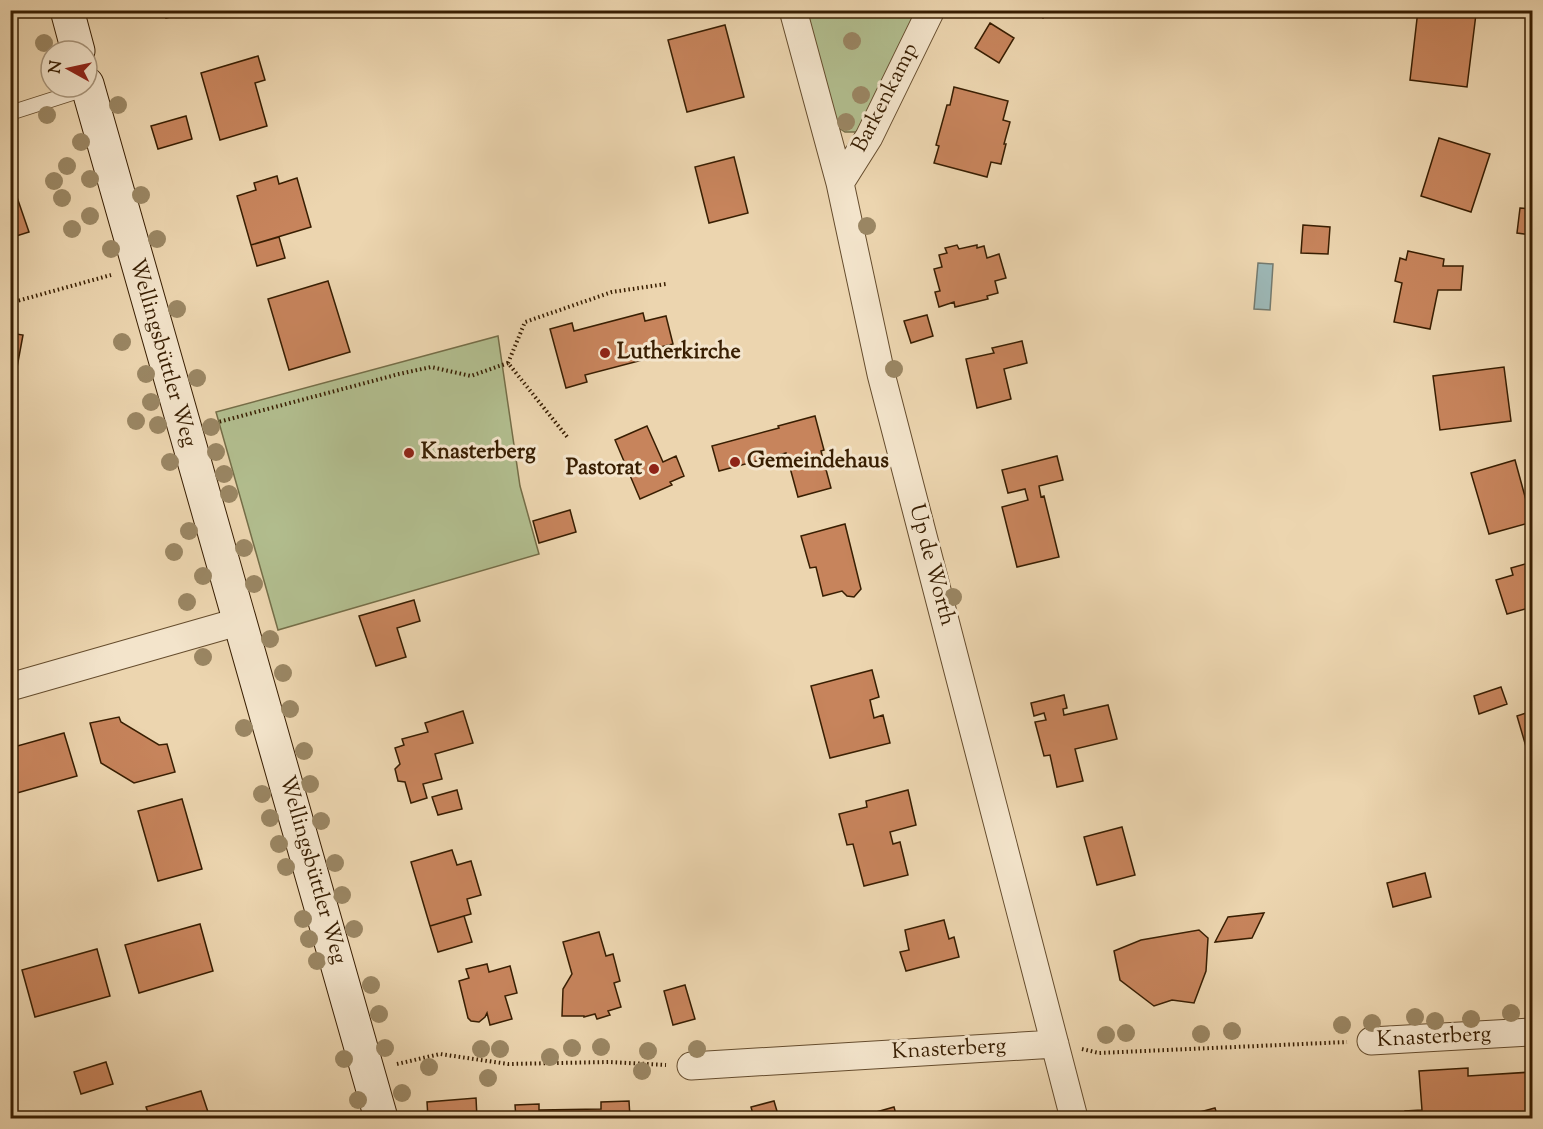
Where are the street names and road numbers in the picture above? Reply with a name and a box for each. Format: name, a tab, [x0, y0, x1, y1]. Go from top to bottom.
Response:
street label: Barkenkamp	[845, 38, 927, 158]
street label: Wellingsbüttler Weg	[120, 255, 204, 451]
street label: Up de Worth	[899, 500, 963, 630]
street label: Wellingsbüttler Weg	[270, 772, 354, 968]
street label: Knasterberg	[1376, 1019, 1492, 1057]
street label: Knasterberg	[891, 1031, 1007, 1069]

